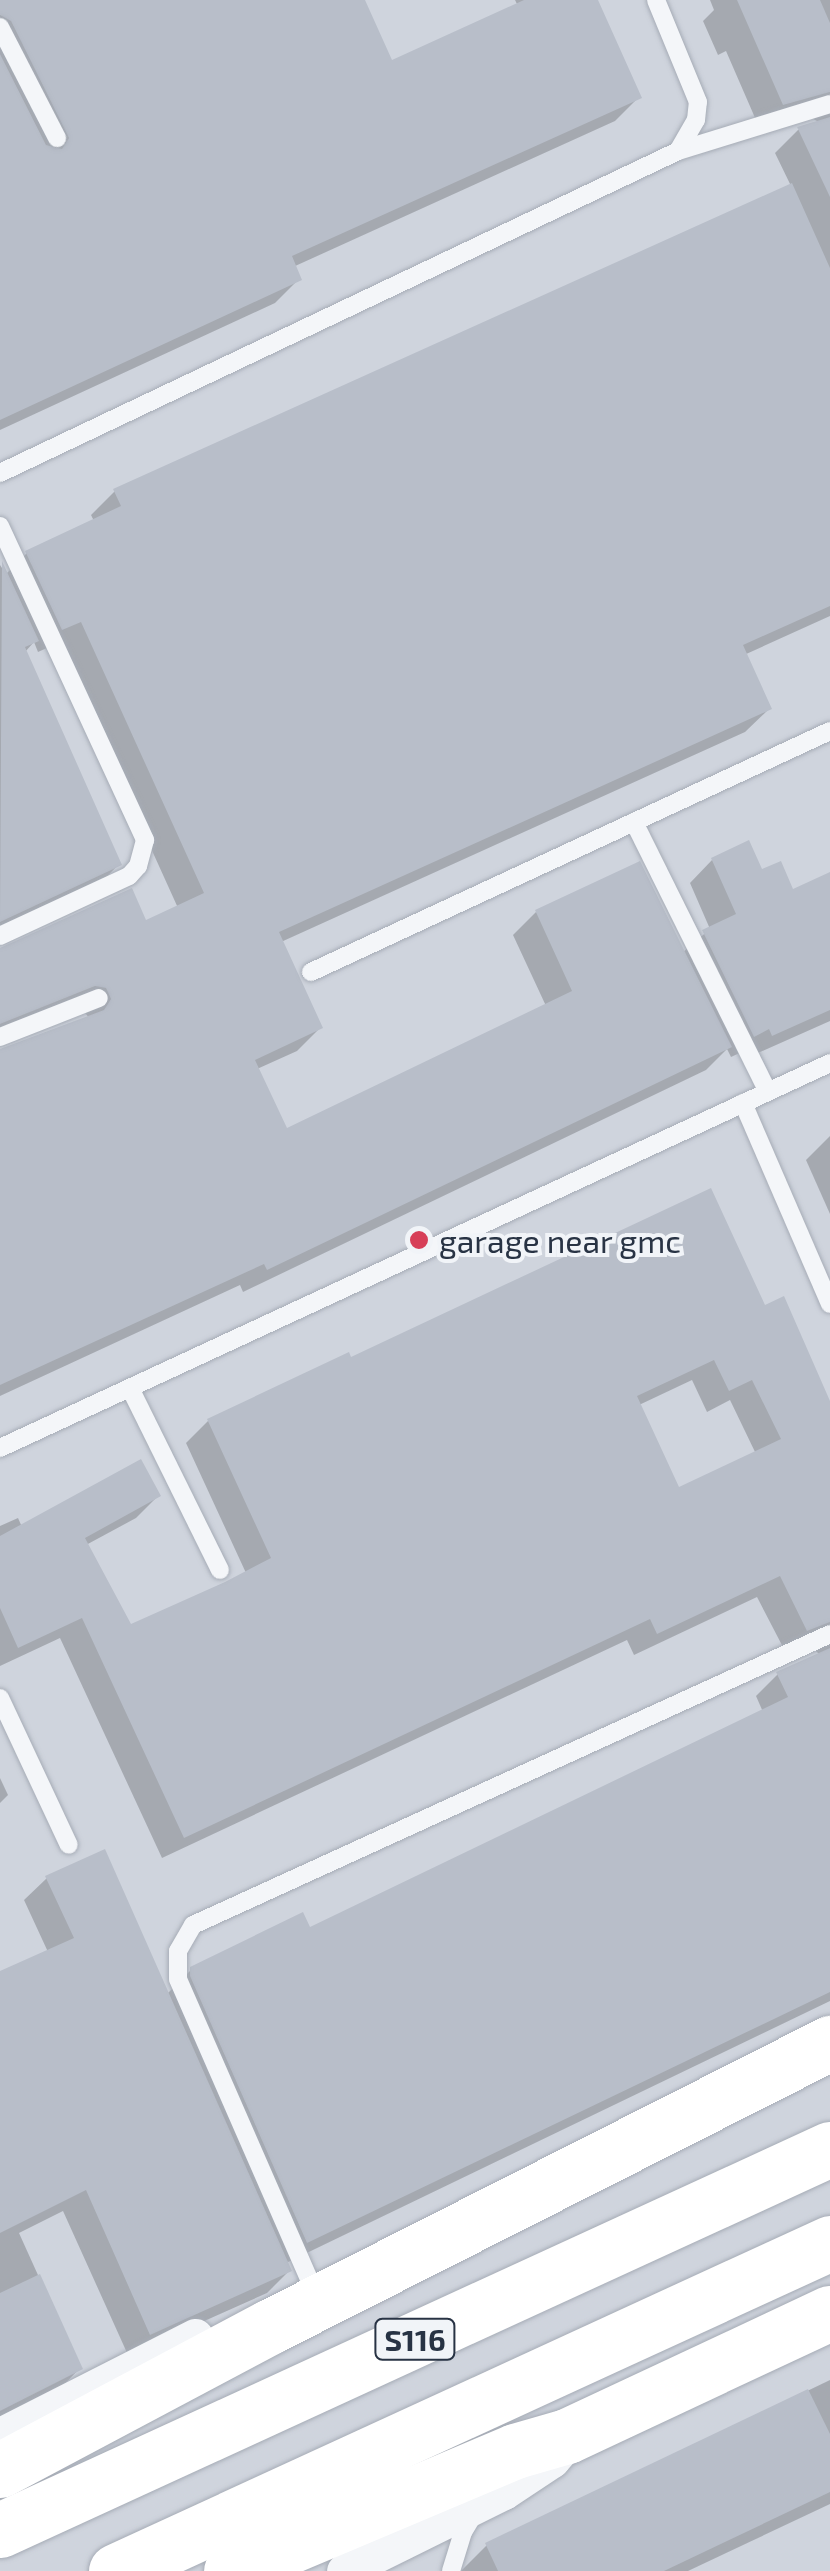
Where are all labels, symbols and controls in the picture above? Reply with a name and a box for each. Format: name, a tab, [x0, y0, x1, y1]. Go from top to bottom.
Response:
place label: garage near gmc	[439, 1221, 682, 1259]
marker: garage near gmc	[408, 1229, 430, 1251]
road number: S116	[372, 2314, 458, 2364]

